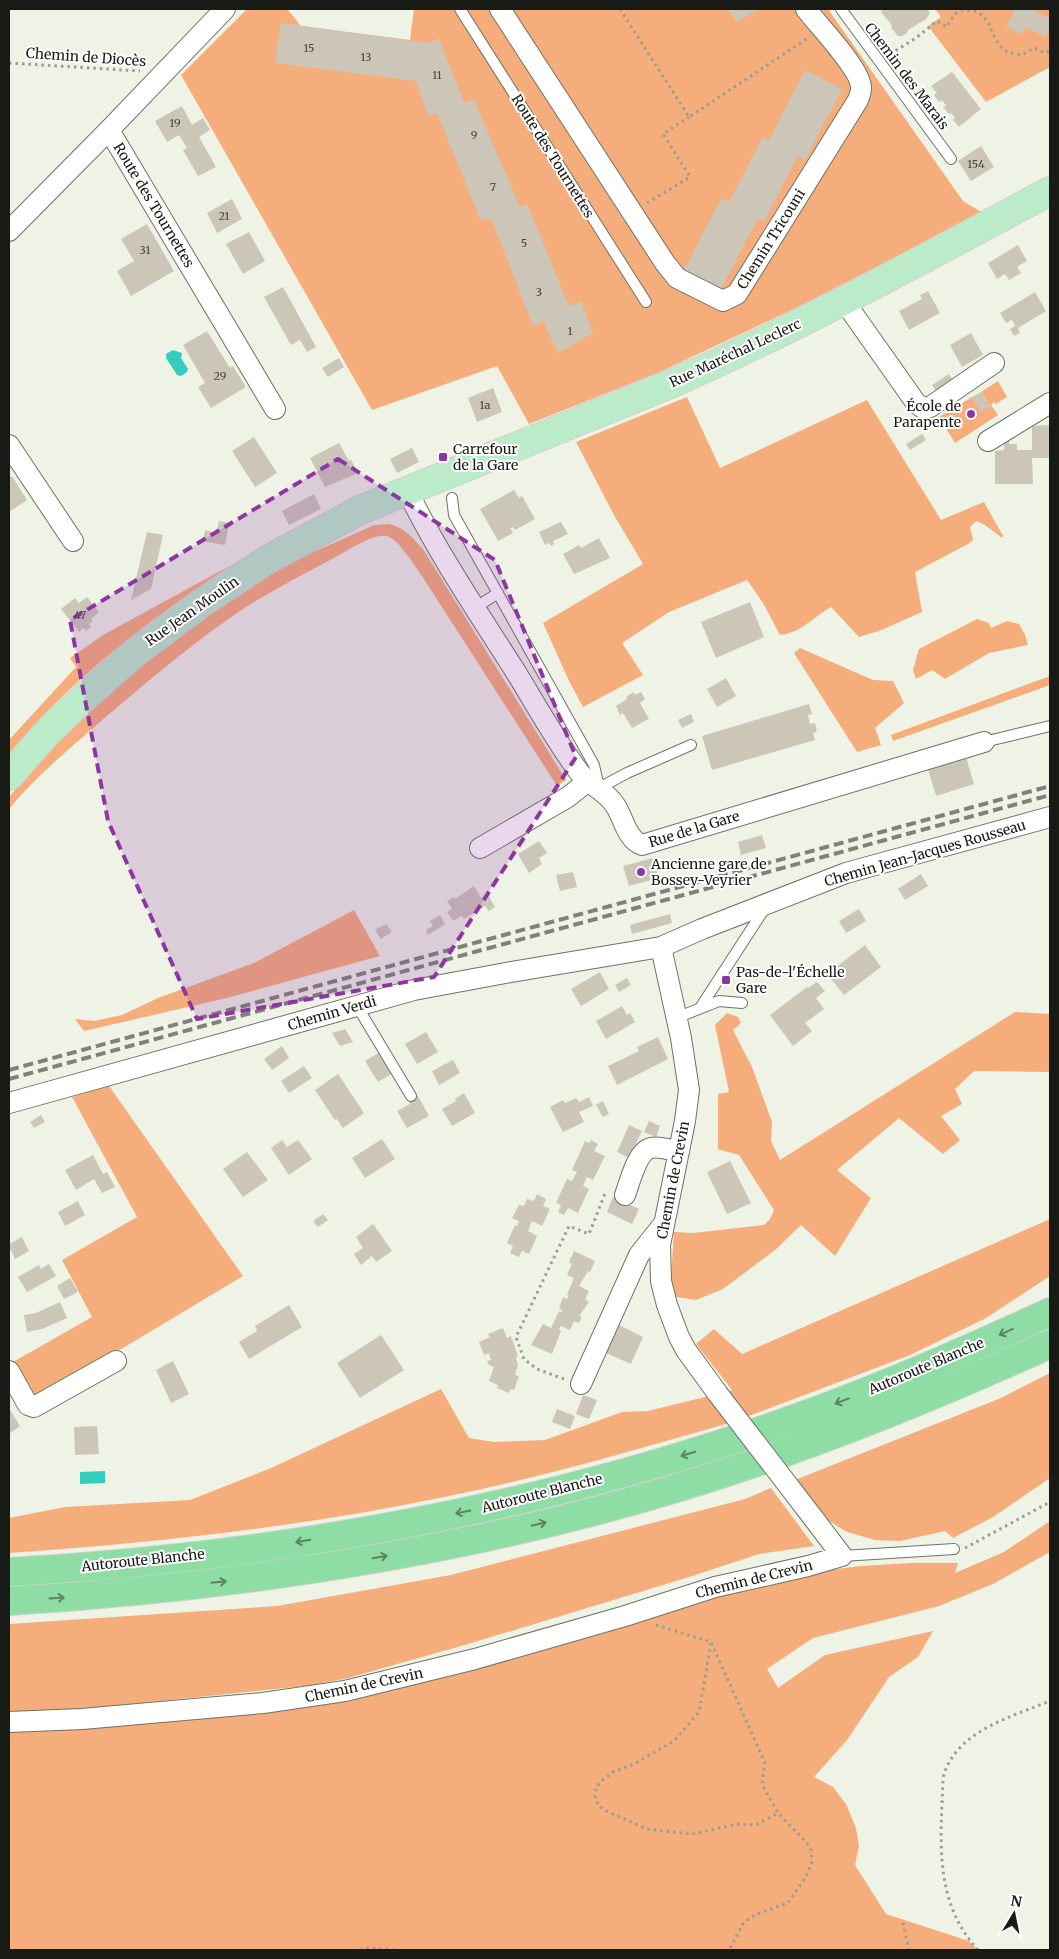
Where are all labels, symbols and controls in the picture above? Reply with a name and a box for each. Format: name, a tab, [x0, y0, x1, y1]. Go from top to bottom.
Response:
street label: Chemin des Marais	[861, 19, 953, 133]
house number: 15	[303, 41, 315, 55]
street label: Chemin de Diocès	[25, 44, 147, 70]
house number: 13	[361, 50, 371, 64]
house number: 11	[432, 68, 442, 82]
street label: Route des Tournettes	[508, 91, 598, 221]
house number: 19	[169, 116, 181, 130]
house number: 9	[471, 128, 478, 142]
street label: Route des Tournettes	[110, 139, 198, 271]
house number: 154	[967, 157, 985, 171]
house number: 7	[490, 180, 496, 194]
street label: Chemin Tricouni	[733, 185, 809, 292]
house number: 21	[218, 209, 230, 223]
house number: 5	[521, 236, 527, 250]
house number: 31	[140, 243, 150, 257]
house number: 3	[536, 285, 542, 299]
street label: Rue Maréchal Leclerc	[666, 315, 804, 391]
house number: 1	[568, 324, 573, 338]
house number: 29	[214, 369, 227, 383]
place label: École de Parapente	[893, 397, 961, 431]
house number: 1a	[480, 398, 491, 412]
marker: École de Parapente	[965, 408, 977, 420]
place label: Carrefour de la Gare	[453, 440, 518, 474]
marker: Carrefour de la Gare	[437, 451, 449, 463]
street label: Rue Jean Moulin	[142, 572, 242, 650]
house number: 47	[74, 608, 86, 622]
street label: Rue de la Gare	[646, 807, 742, 851]
street label: Chemin Jean-Jacques Rousseau	[822, 816, 1028, 890]
place label: Ancienne gare de Bossey-Veyrier	[650, 855, 767, 889]
marker: Ancienne gare de Bossey-Veyrier	[635, 866, 647, 878]
place label: Pas-de-l'Échelle Gare	[736, 963, 844, 997]
marker: Pas-de-l'Échelle Gare	[720, 974, 732, 986]
street label: Chemin Verdi	[286, 992, 379, 1034]
street label: Chemin de Crevin	[653, 1119, 693, 1241]
one-way arrow	[999, 1328, 1014, 1337]
street label: Autoroute Blanche	[865, 1334, 987, 1399]
one-way arrow	[835, 1397, 850, 1406]
one-way arrow	[681, 1449, 697, 1459]
street label: Autoroute Blanche	[479, 1469, 604, 1517]
one-way arrow	[456, 1507, 472, 1517]
one-way arrow	[530, 1519, 546, 1528]
one-way arrow	[296, 1536, 312, 1546]
street label: Autoroute Blanche	[79, 1545, 206, 1576]
one-way arrow	[371, 1552, 387, 1562]
street label: Chemin de Crevin	[694, 1556, 814, 1602]
one-way arrow	[211, 1577, 227, 1587]
one-way arrow	[49, 1593, 65, 1602]
street label: Chemin de Crevin	[303, 1664, 425, 1706]
north arrow	[989, 1889, 1039, 1939]
text: N	[1009, 1891, 1023, 1911]

